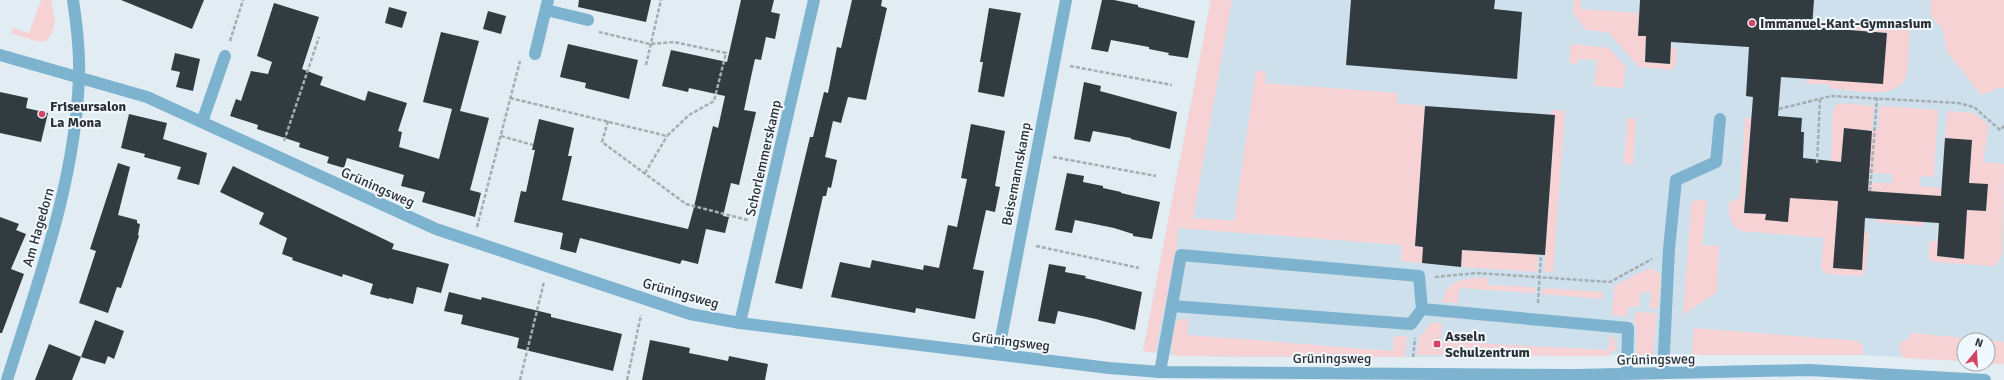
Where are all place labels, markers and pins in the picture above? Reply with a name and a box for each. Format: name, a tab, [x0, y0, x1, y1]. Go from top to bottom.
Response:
place label: Immanuel-Kant-Gymnasium	[1760, 15, 1932, 32]
marker: Immanuel-Kant-Gymnasium	[1747, 18, 1757, 28]
place label: Friseursalon La Mona	[50, 98, 126, 131]
marker: Friseursalon La Mona	[37, 109, 47, 119]
place label: Asseln Schulzentrum	[1445, 328, 1530, 361]
marker: Asseln Schulzentrum	[1432, 339, 1442, 349]

